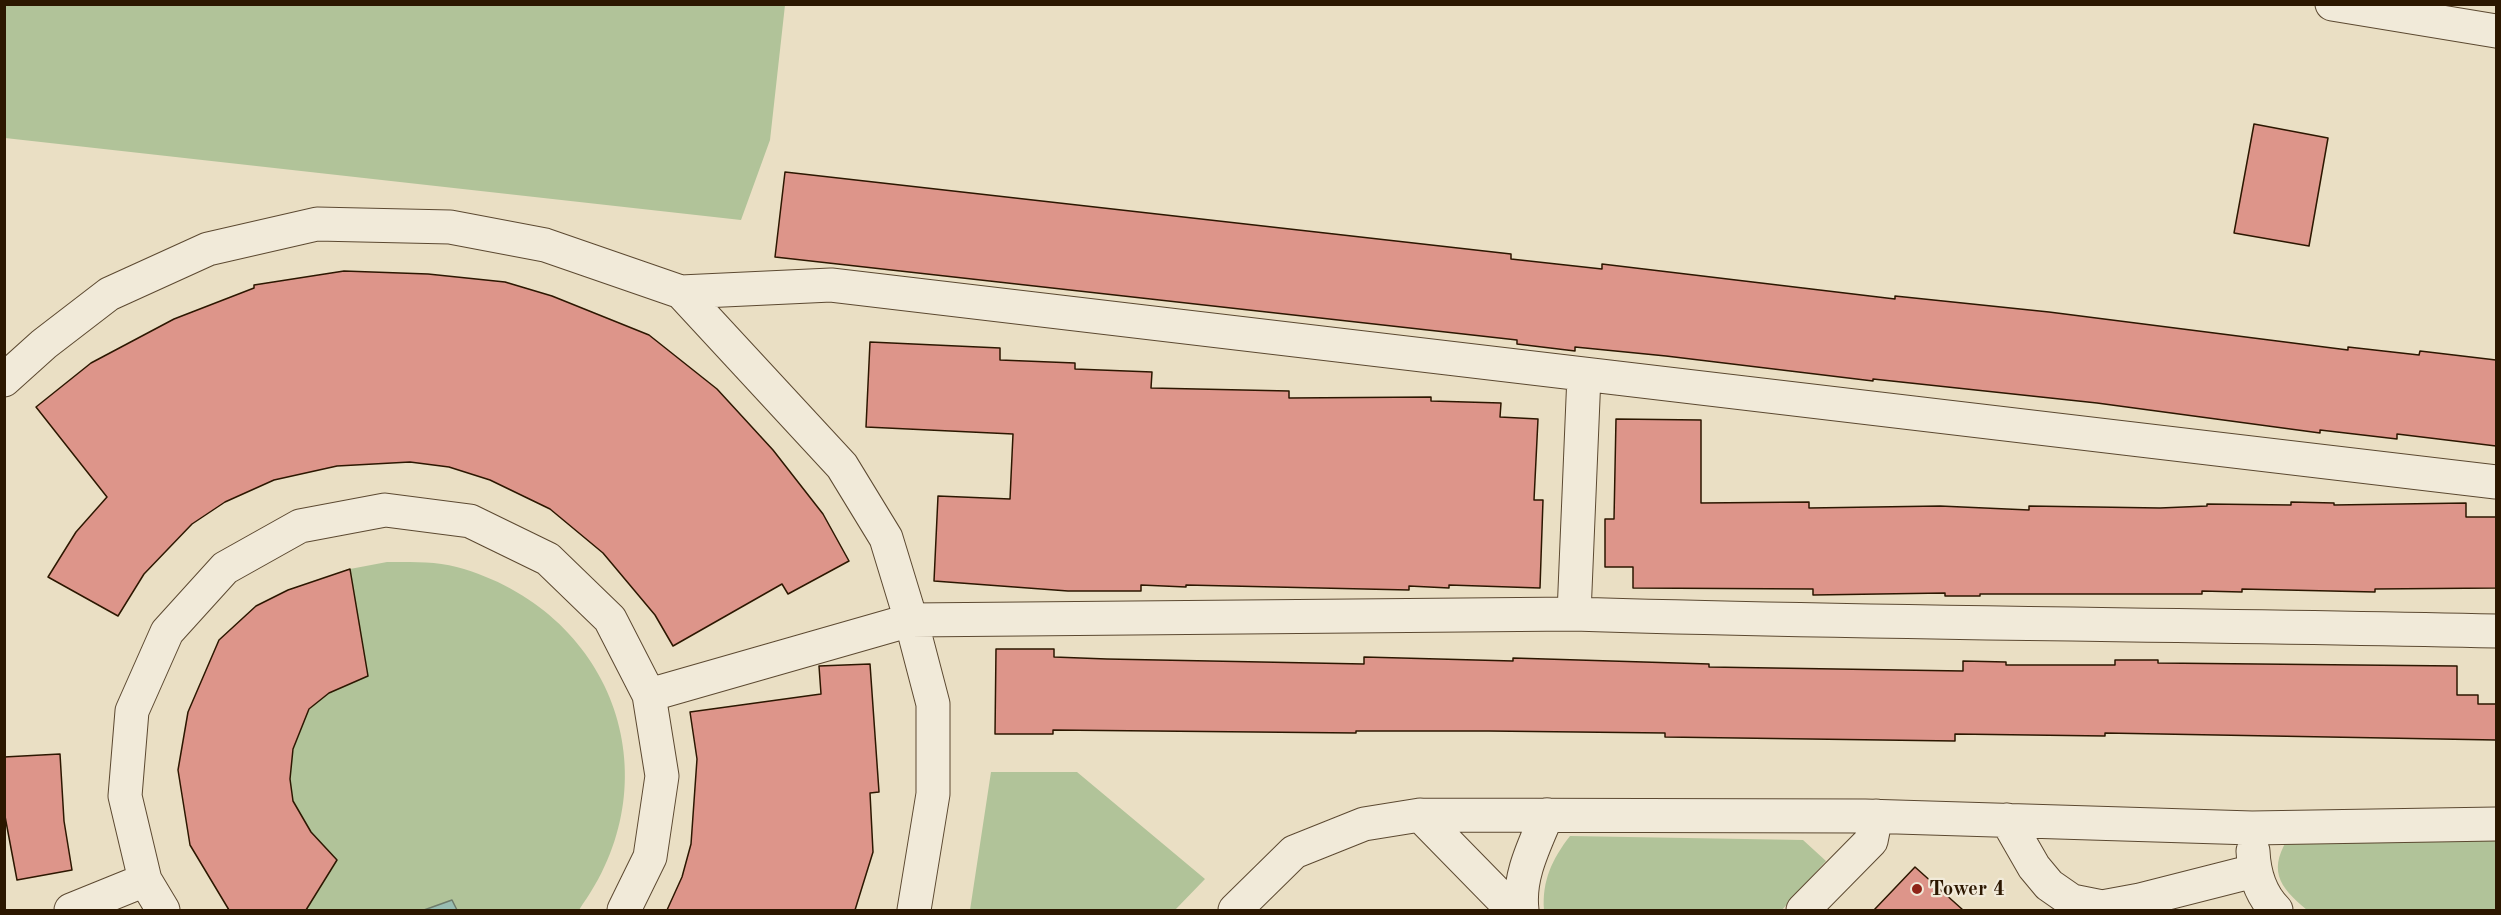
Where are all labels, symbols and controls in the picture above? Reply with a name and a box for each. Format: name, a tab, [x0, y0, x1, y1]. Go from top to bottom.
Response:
place label: Tower 4	[1929, 876, 2005, 902]
marker: Tower 4	[1910, 882, 1924, 896]

